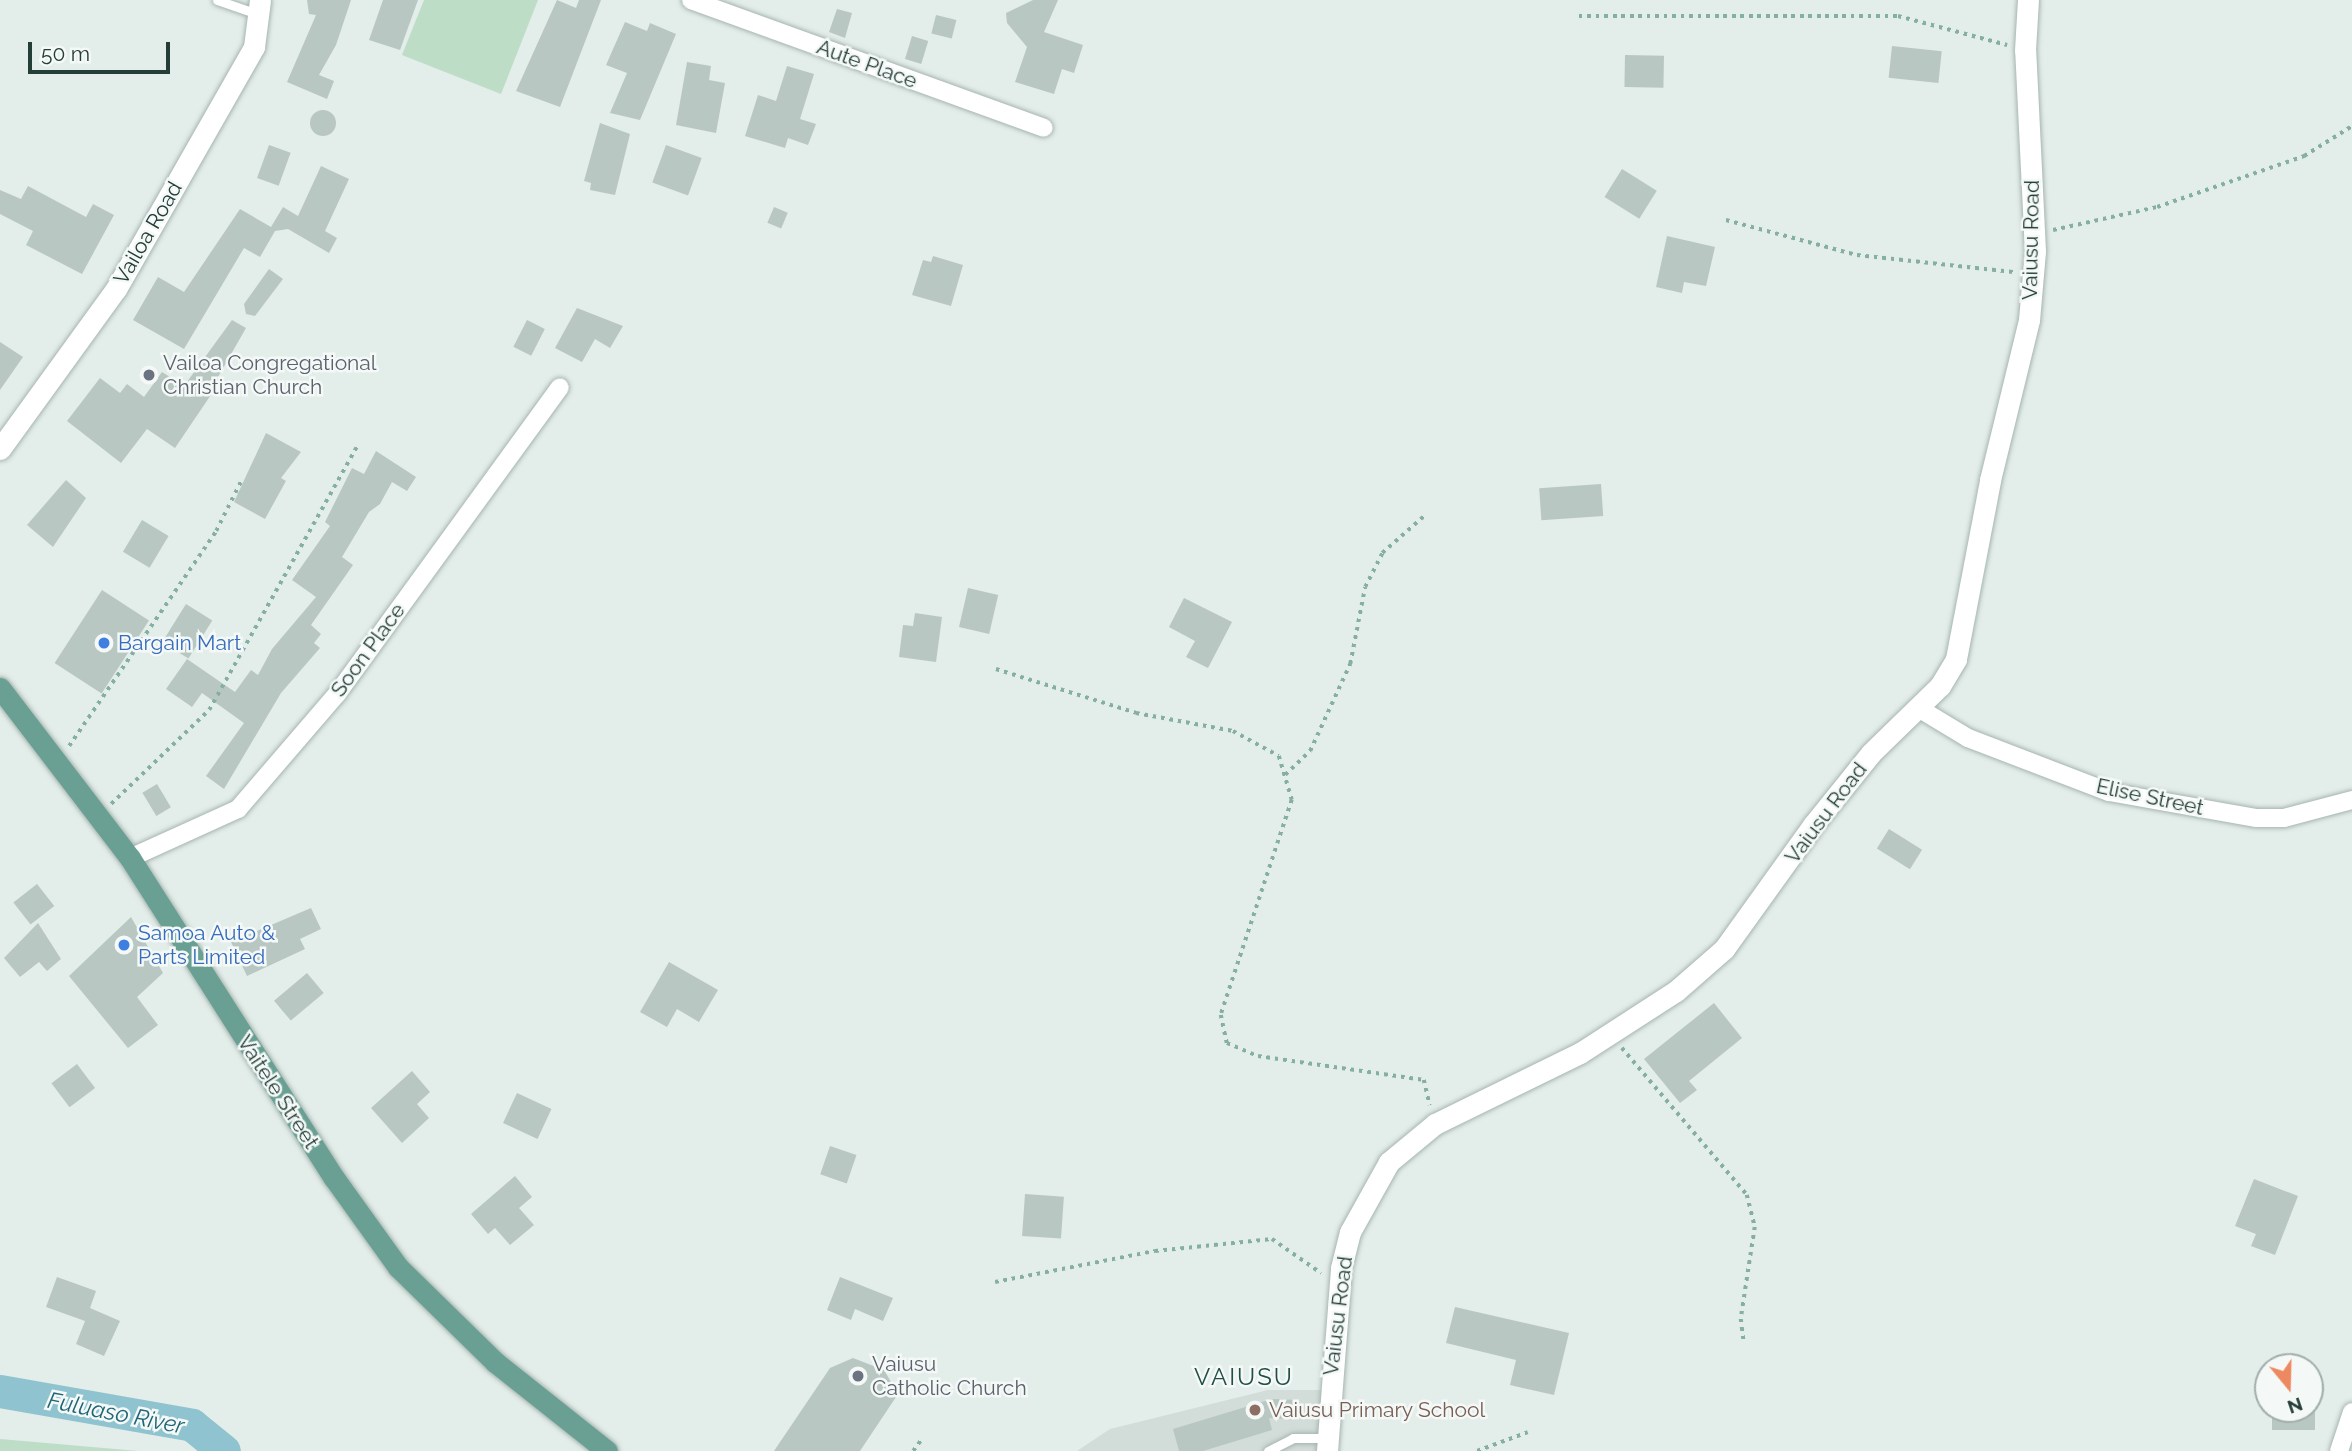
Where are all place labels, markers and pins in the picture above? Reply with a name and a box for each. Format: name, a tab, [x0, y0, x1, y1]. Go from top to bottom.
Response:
place label: Vailoa Congregational Christian Church	[163, 350, 377, 400]
marker: Vailoa Congregational Christian Church	[141, 367, 157, 383]
place label: Bargain Mart	[118, 630, 241, 656]
marker: Bargain Mart	[96, 635, 112, 651]
place label: Samoa Auto & Parts Limited	[138, 920, 276, 970]
marker: Samoa Auto & Parts Limited	[116, 937, 132, 953]
place label: Vaiusu Catholic Church	[872, 1351, 1027, 1401]
marker: Vaiusu Catholic Church	[850, 1368, 866, 1384]
place label: Vaiusu Primary School	[1269, 1397, 1486, 1423]
marker: Vaiusu Primary School	[1247, 1402, 1263, 1418]

